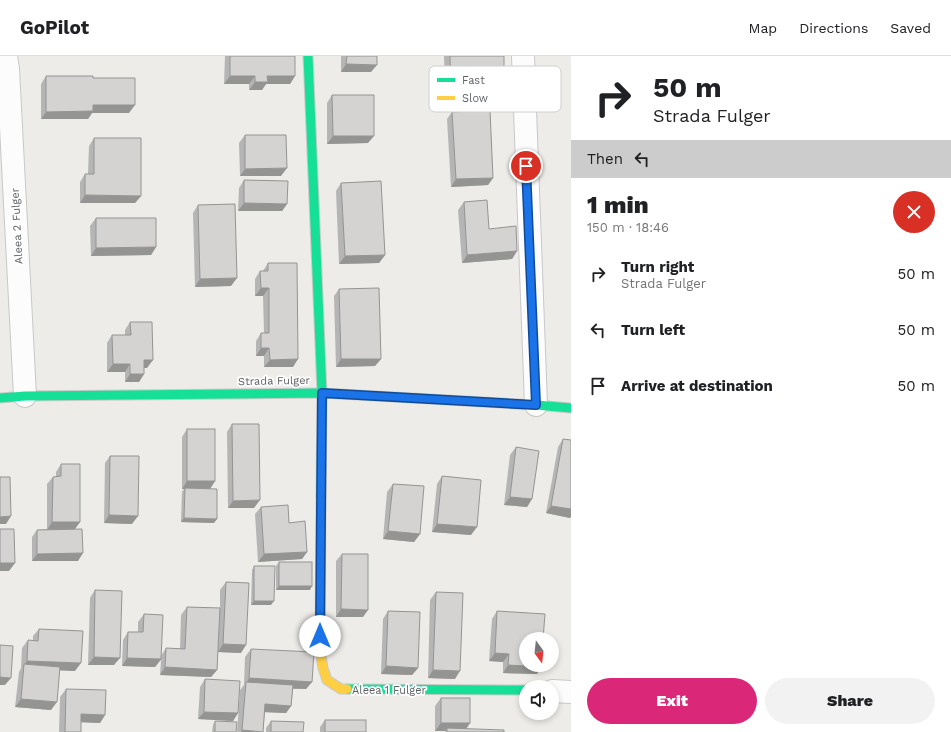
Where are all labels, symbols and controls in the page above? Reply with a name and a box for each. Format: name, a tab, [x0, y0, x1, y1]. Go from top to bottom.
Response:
text: GoPilot	[20, 16, 89, 39]
text: Map	[749, 20, 777, 36]
text: Directions	[799, 20, 868, 36]
text: Saved	[890, 20, 931, 36]
legend	[429, 66, 561, 112]
text: 50 m	[653, 71, 722, 104]
icon: right	[587, 72, 639, 124]
text: Fast	[462, 74, 485, 87]
text: Slow	[462, 92, 488, 105]
text: Strada Fulger	[653, 105, 771, 126]
icon: left	[631, 148, 653, 170]
pin	[509, 149, 543, 183]
text: Then	[587, 150, 623, 168]
icon: arrive	[515, 155, 537, 177]
street label: Aleea 2 Fulger	[8, 187, 25, 264]
text: 1 min	[587, 191, 649, 219]
button: close	[893, 191, 935, 233]
text: 150 m · 18:46	[587, 220, 669, 235]
text: Turn right	[621, 258, 694, 276]
icon: right	[587, 263, 609, 285]
text: 50 m	[898, 265, 935, 283]
text: Strada Fulger	[621, 276, 706, 291]
icon: left	[587, 319, 609, 341]
text: Turn left	[621, 321, 685, 339]
text: 50 m	[898, 321, 935, 339]
street label: Strada Fulger	[238, 374, 311, 388]
icon: arrive	[587, 375, 609, 397]
text: Arrive at destination	[621, 377, 773, 395]
text: 50 m	[898, 377, 935, 395]
position arrow	[299, 615, 341, 657]
north arrow	[519, 632, 559, 672]
map controls	[519, 632, 559, 720]
button: Exit	[587, 678, 757, 724]
button: Share	[765, 678, 935, 724]
button: sound	[519, 680, 559, 720]
street label: Aleea 1 Fulger	[352, 684, 426, 697]

